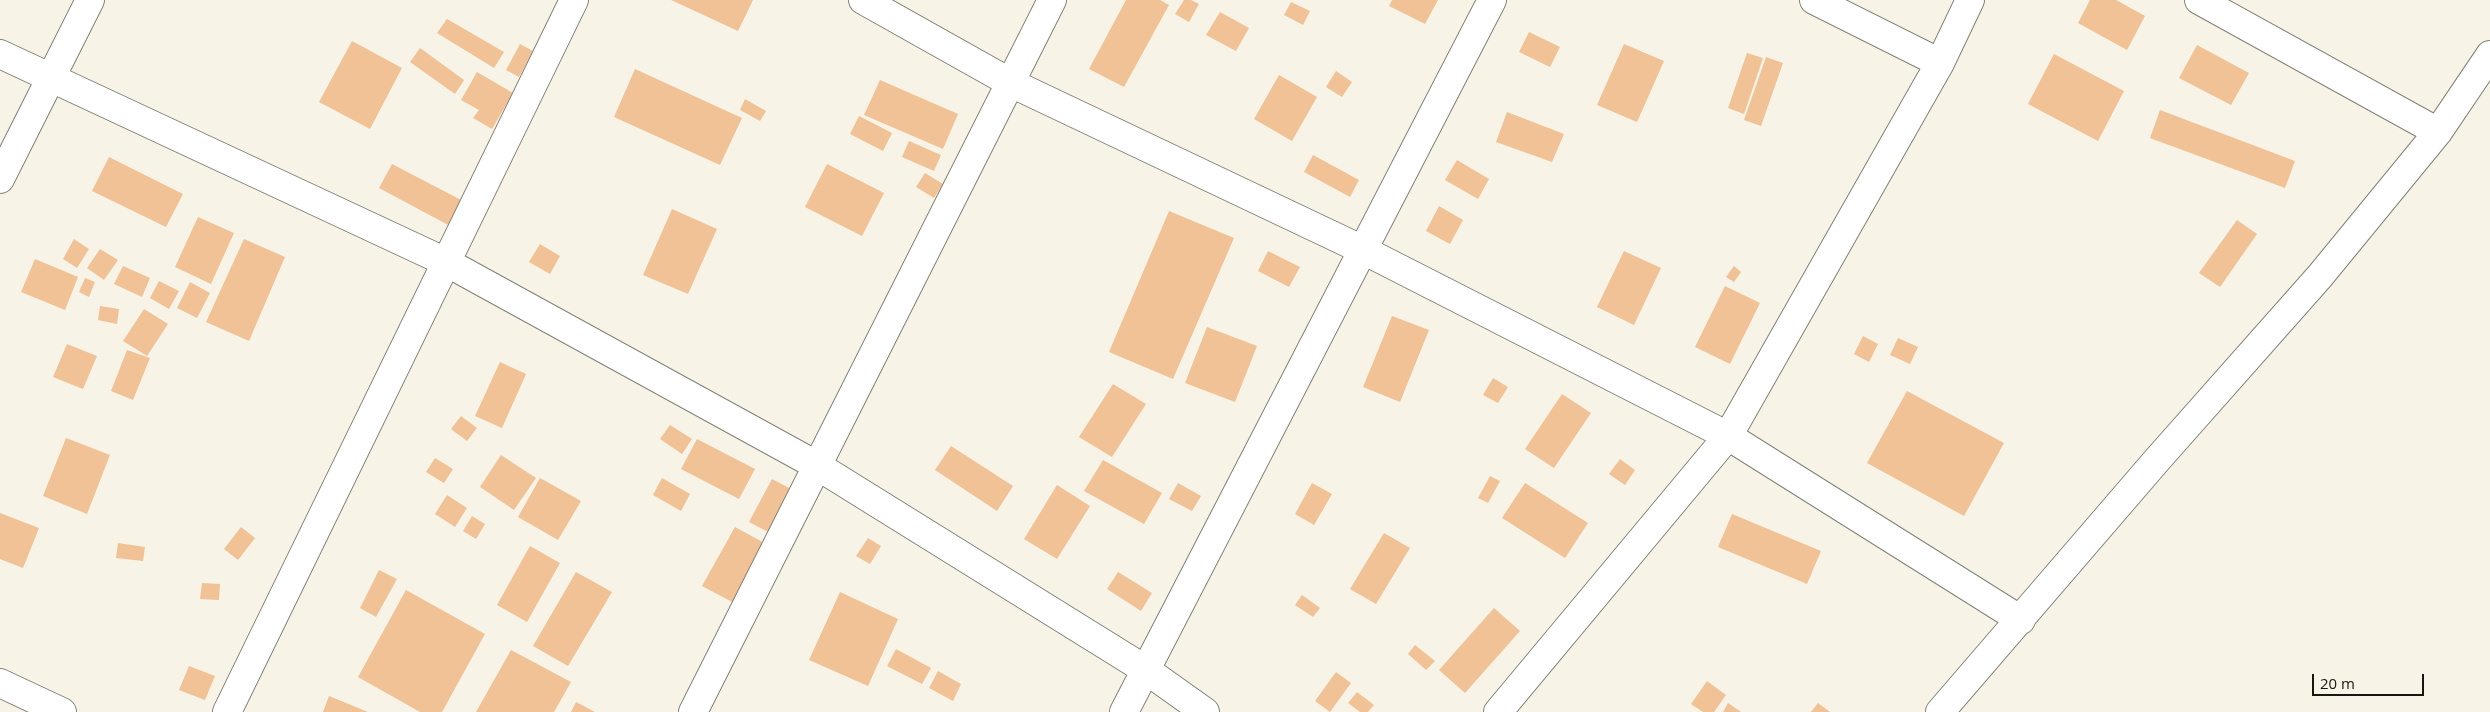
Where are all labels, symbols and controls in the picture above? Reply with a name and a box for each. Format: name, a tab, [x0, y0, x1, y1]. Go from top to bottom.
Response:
scale bar	[2315, 664, 2428, 696]
text: 20 m	[2320, 673, 2355, 693]

